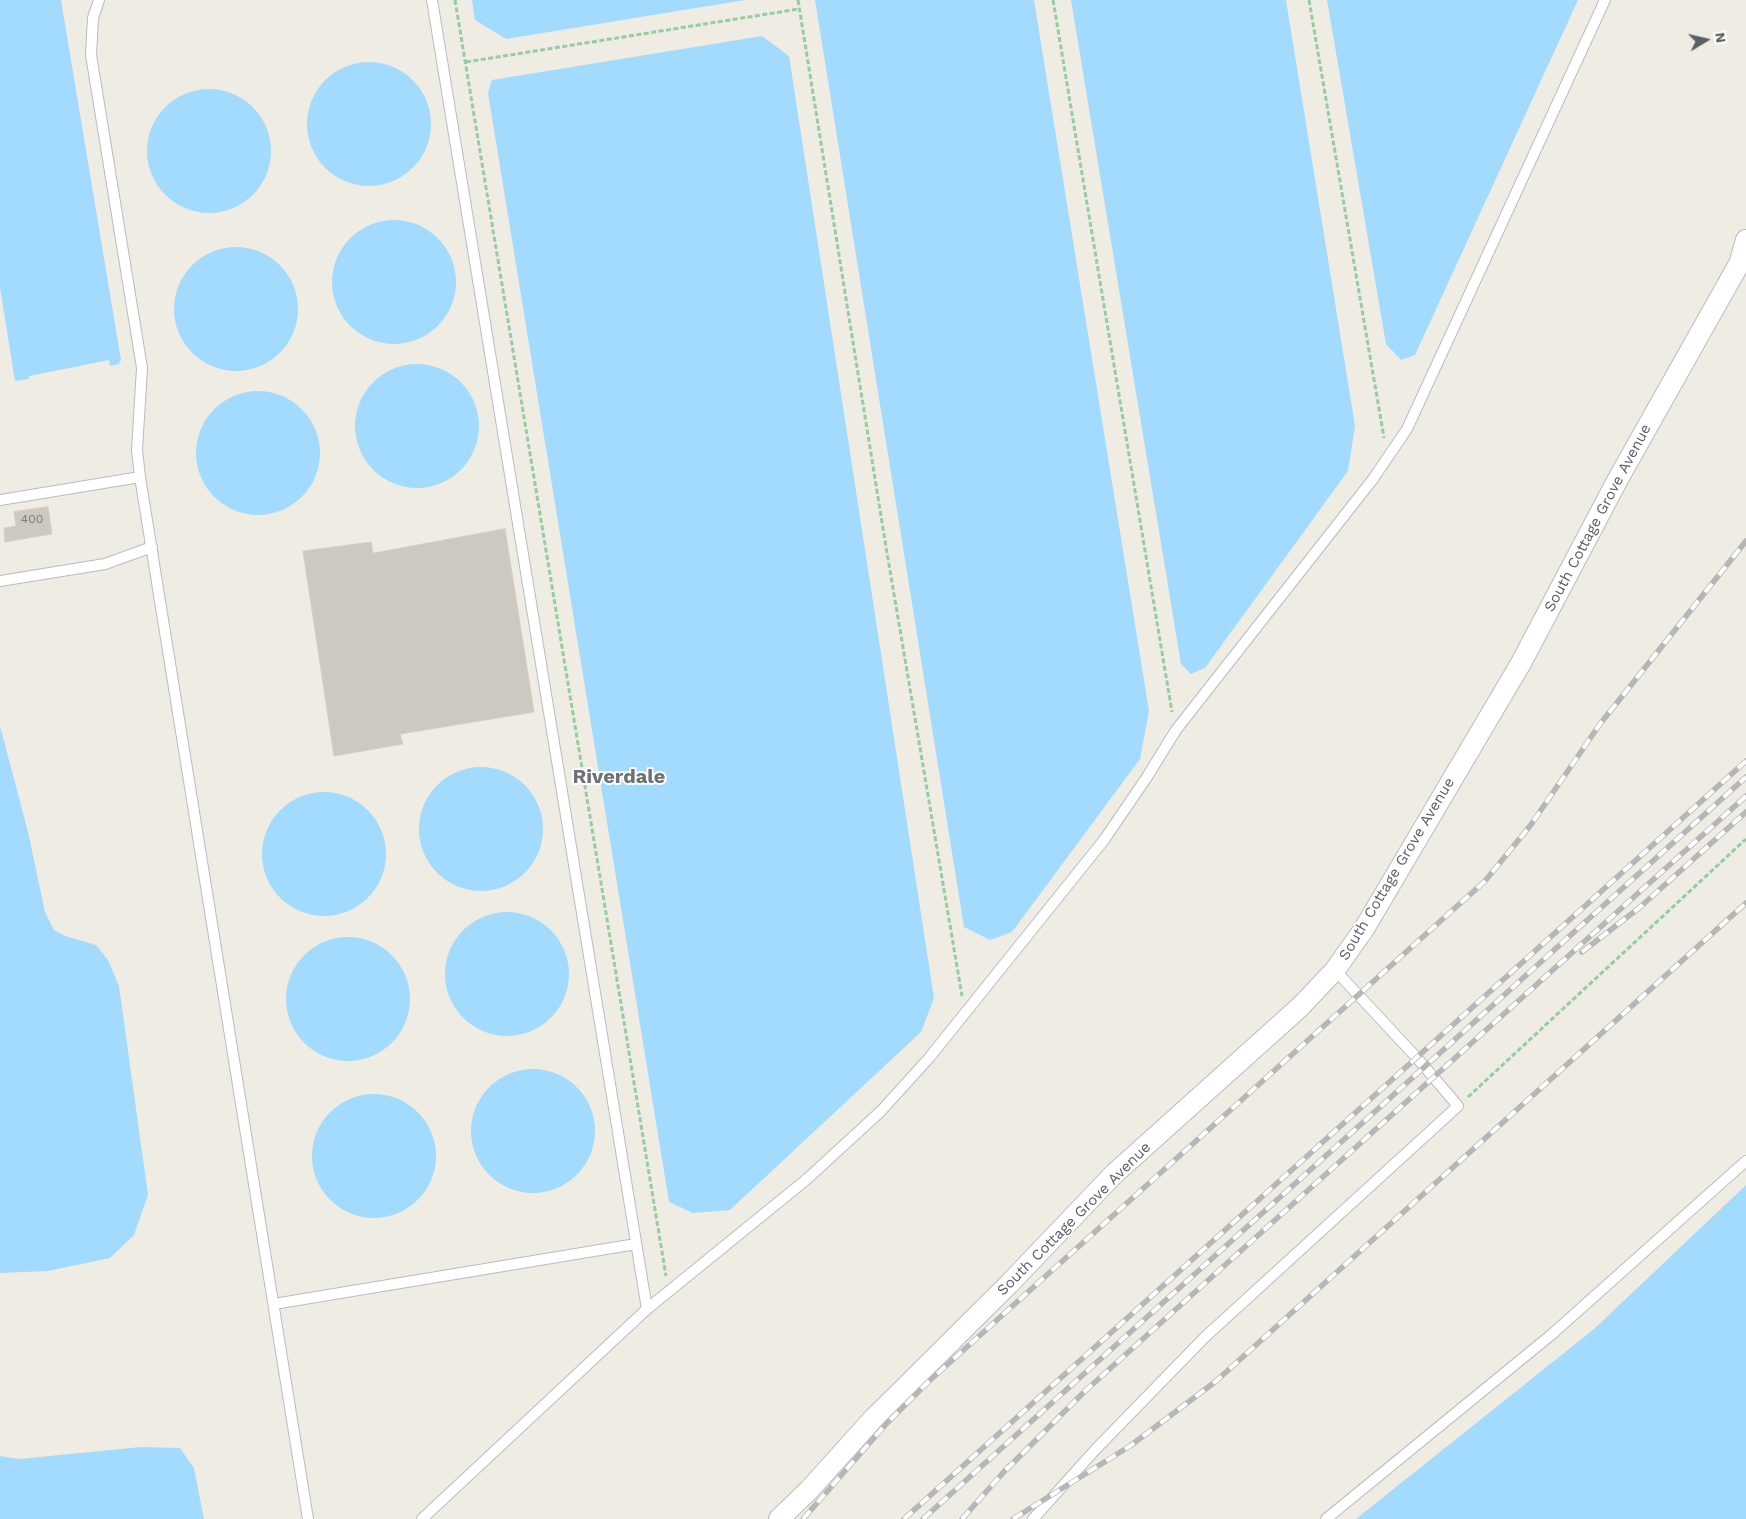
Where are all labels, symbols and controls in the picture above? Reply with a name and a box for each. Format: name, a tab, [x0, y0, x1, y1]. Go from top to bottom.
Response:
north arrow	[1681, 15, 1731, 65]
text: N	[1712, 31, 1730, 44]
street label: South Cottage Grove Avenue	[1541, 421, 1655, 615]
house number: 400	[21, 512, 43, 526]
district label: Riverdale	[573, 765, 665, 789]
street label: South Cottage Grove Avenue	[1335, 774, 1459, 964]
street label: South Cottage Grove Avenue	[993, 1138, 1155, 1300]

